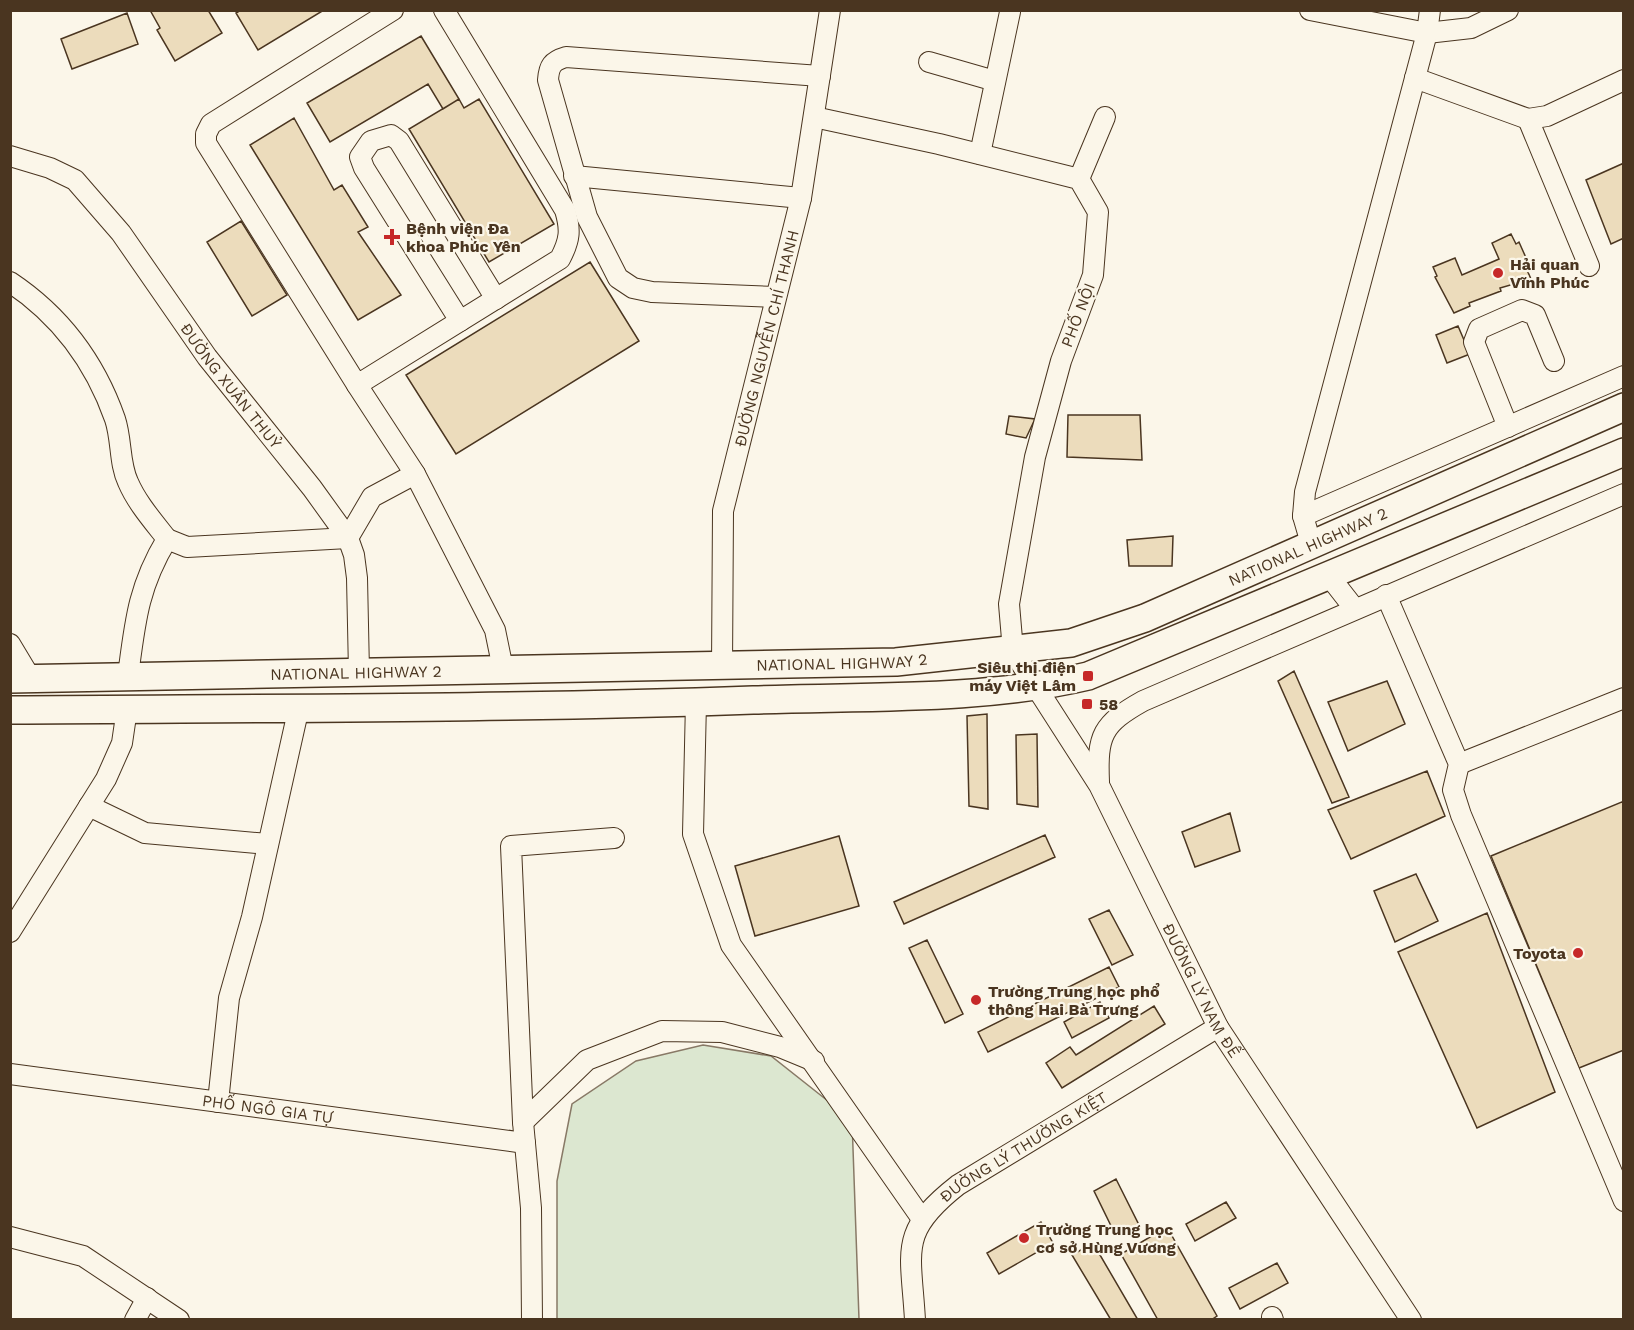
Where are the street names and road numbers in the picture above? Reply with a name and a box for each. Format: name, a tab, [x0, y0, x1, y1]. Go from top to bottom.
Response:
street label: ĐƯỜNG NGUYỄN CHÍ THANH	[730, 228, 802, 449]
street label: PHỐ NỘI	[1056, 280, 1099, 350]
street label: ĐƯỜNG XUÂN THUỶ	[177, 319, 286, 452]
street label: NATIONAL HIGHWAY 2	[1225, 503, 1390, 590]
street label: NATIONAL HIGHWAY 2	[756, 649, 928, 674]
street label: NATIONAL HIGHWAY 2	[270, 661, 442, 684]
street label: ĐƯỜNG LÝ NAM ĐẾ	[1159, 920, 1246, 1061]
street label: ĐƯỜNG LÝ THƯỜNG KIỆT	[935, 1087, 1111, 1206]
street label: PHỐ NGÔ GIA TỰ	[201, 1090, 335, 1127]

